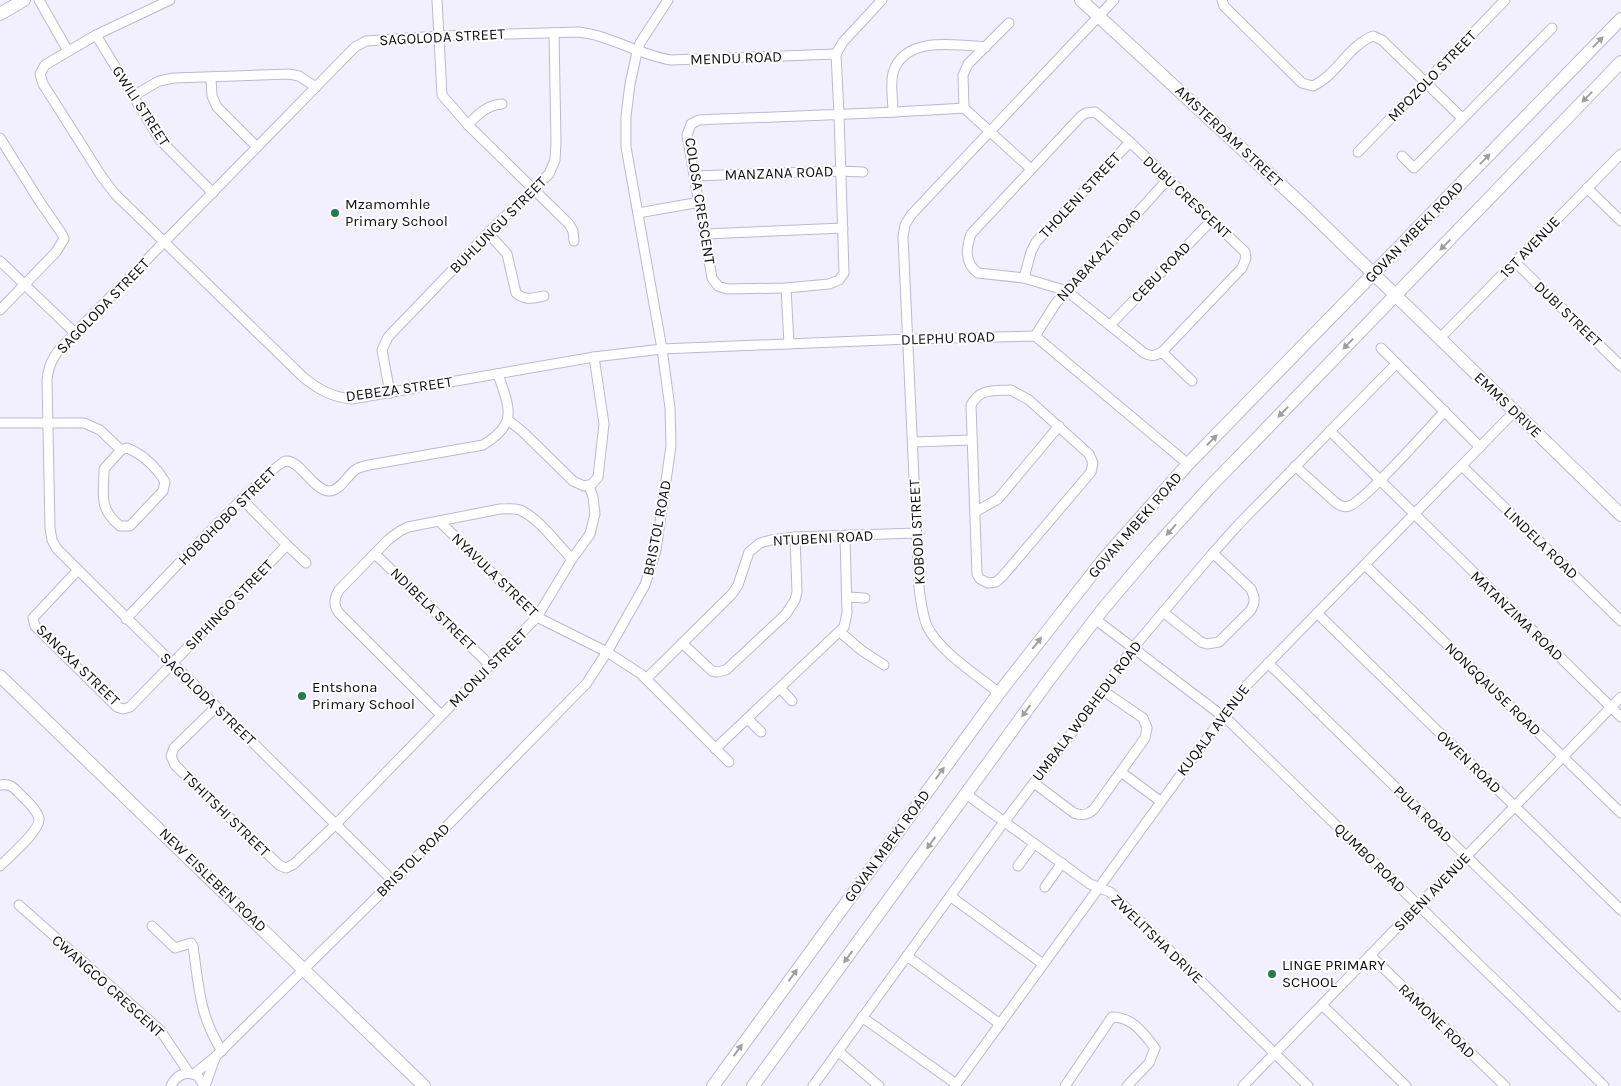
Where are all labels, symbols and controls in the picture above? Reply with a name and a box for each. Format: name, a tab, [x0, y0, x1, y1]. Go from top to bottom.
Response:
street label: SAGOLODA STREET	[379, 25, 506, 49]
street label: MPOZOLO STREET	[1384, 26, 1480, 125]
one-way arrow	[1592, 37, 1604, 49]
street label: MENDU ROAD	[690, 47, 782, 69]
street label: GWILI STREET	[108, 62, 174, 150]
street label: AMSTERDAM STREET	[1172, 82, 1287, 191]
one-way arrow	[1581, 91, 1593, 103]
street label: COLOSA CRESCENT	[681, 136, 719, 266]
street label: THOLENI STREET	[1036, 148, 1125, 242]
street label: DUBU CRESCENT	[1139, 152, 1235, 243]
one-way arrow	[1479, 153, 1491, 165]
street label: MANZANA ROAD	[724, 162, 834, 184]
street label: BUHLUNGU STREET	[446, 173, 550, 277]
street label: GOVAN MBEKI ROAD	[1361, 177, 1467, 287]
place label: Mzamomhle Primary School	[345, 195, 448, 230]
street label: NDABAKAZI ROAD	[1053, 205, 1145, 305]
marker: Mzamomhle Primary School	[329, 207, 341, 219]
street label: 1ST AVENUE	[1496, 212, 1564, 282]
street label: CEBU ROAD	[1128, 238, 1194, 306]
one-way arrow	[1439, 238, 1451, 250]
street label: SAGOLODA STREET	[53, 254, 154, 358]
street label: DUBI STREET	[1530, 277, 1606, 351]
street label: DLEPHU ROAD	[901, 327, 995, 349]
one-way arrow	[1342, 338, 1354, 350]
street label: EMMS DRIVE	[1471, 368, 1545, 442]
street label: DEBEZA STREET	[345, 373, 454, 405]
one-way arrow	[1277, 405, 1289, 417]
one-way arrow	[1205, 435, 1217, 447]
street label: HOBOHOBO STREET	[174, 463, 280, 569]
street label: GOVAN MBEKI ROAD	[1084, 468, 1186, 582]
street label: KOBODI STREET	[905, 478, 929, 585]
street label: BRISTOL ROAD	[639, 479, 675, 577]
street label: LINDELA ROAD	[1500, 503, 1582, 583]
one-way arrow	[1166, 523, 1177, 536]
street label: NTUBENI ROAD	[772, 526, 874, 550]
street label: NYAVULA STREET	[448, 529, 542, 621]
street label: SIPHINGO STREET	[181, 556, 277, 654]
street label: NDIBELA STREET	[387, 564, 480, 655]
street label: MATANZIMA ROAD	[1467, 567, 1567, 665]
street label: SANGXA STREET	[32, 620, 124, 710]
street label: MLONJI STREET	[445, 625, 531, 711]
street label: UMBALA WOBHEDU ROAD	[1028, 637, 1146, 785]
one-way arrow	[1032, 637, 1043, 650]
street label: NONGQAUSE ROAD	[1441, 639, 1545, 739]
street label: SAGOLODA STREET	[156, 649, 260, 750]
place label: Entshona Primary School	[312, 678, 415, 713]
street label: KUQALA AVENUE	[1173, 681, 1253, 779]
marker: Entshona Primary School	[296, 690, 308, 702]
one-way arrow	[1021, 704, 1031, 718]
street label: OWEN ROAD	[1433, 727, 1505, 797]
one-way arrow	[935, 766, 945, 780]
street label: TSHITSHI STREET	[178, 767, 274, 861]
street label: PULA ROAD	[1390, 782, 1456, 846]
street label: GOVAN MBEKI ROAD	[840, 786, 934, 906]
street label: BRISTOL ROAD	[372, 819, 454, 901]
street label: QUMBO ROAD	[1331, 819, 1409, 897]
street label: NEW EISLEBEN ROAD	[156, 824, 270, 936]
one-way arrow	[925, 836, 936, 849]
street label: SIBENI AVENUE	[1390, 849, 1474, 935]
street label: ZWELITSHA DRIVE	[1107, 891, 1207, 987]
street label: CWANGCO CRESCENT	[48, 931, 168, 1041]
one-way arrow	[843, 950, 853, 964]
place label: LINGE PRIMARY SCHOOL	[1282, 956, 1386, 991]
one-way arrow	[788, 968, 798, 982]
marker: LINGE PRIMARY SCHOOL	[1266, 968, 1278, 980]
street label: RAMONE ROAD	[1395, 980, 1479, 1062]
one-way arrow	[733, 1043, 743, 1057]

